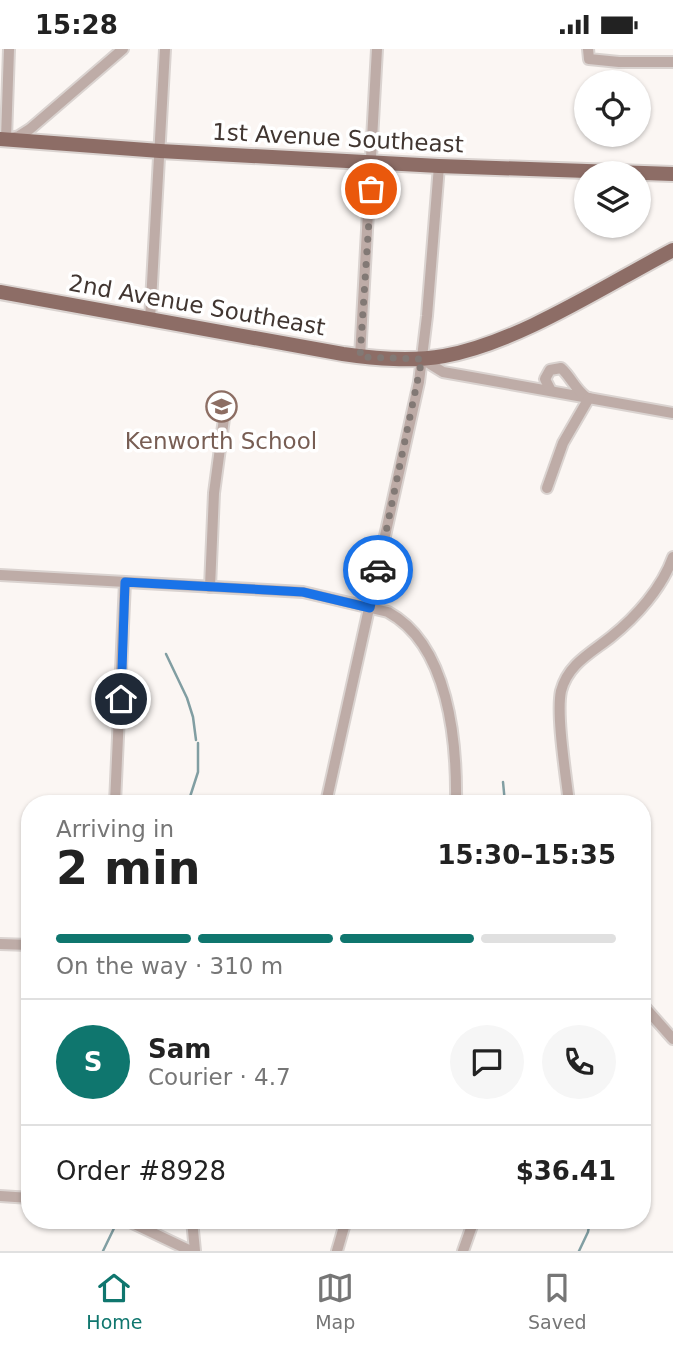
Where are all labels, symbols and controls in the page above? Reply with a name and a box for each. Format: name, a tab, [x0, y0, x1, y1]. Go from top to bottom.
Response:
text: 15:28	[35, 10, 118, 40]
map controls	[574, 70, 651, 238]
button: locate	[574, 70, 651, 147]
street label: 1st Avenue Southeast	[212, 118, 464, 158]
pin	[341, 159, 401, 219]
button: layers	[574, 161, 651, 238]
icon: bag	[352, 170, 390, 208]
street label: 2nd Avenue Southeast	[67, 270, 327, 340]
school or university icon: Kenworth School	[204, 390, 238, 424]
place label: Kenworth School	[125, 428, 317, 454]
courier	[343, 535, 413, 605]
icon: car	[359, 551, 397, 589]
pin	[91, 669, 151, 729]
icon: home	[102, 680, 140, 718]
text: Arriving in	[56, 816, 174, 842]
text: 15:30–15:35	[437, 840, 616, 870]
text: 2 min	[56, 841, 200, 895]
text: On the way · 310 m	[56, 953, 283, 979]
button: chat	[450, 1025, 524, 1099]
button: phone	[542, 1025, 616, 1099]
text: Sam	[148, 1034, 211, 1064]
text: S	[84, 1047, 102, 1077]
text: Courier · 4.7	[148, 1064, 291, 1090]
text: Order #8928	[56, 1156, 226, 1186]
text: $36.41	[516, 1156, 616, 1186]
tab: Home	[86, 1269, 142, 1333]
tab: Map	[315, 1269, 355, 1333]
tab: Saved	[528, 1269, 587, 1333]

